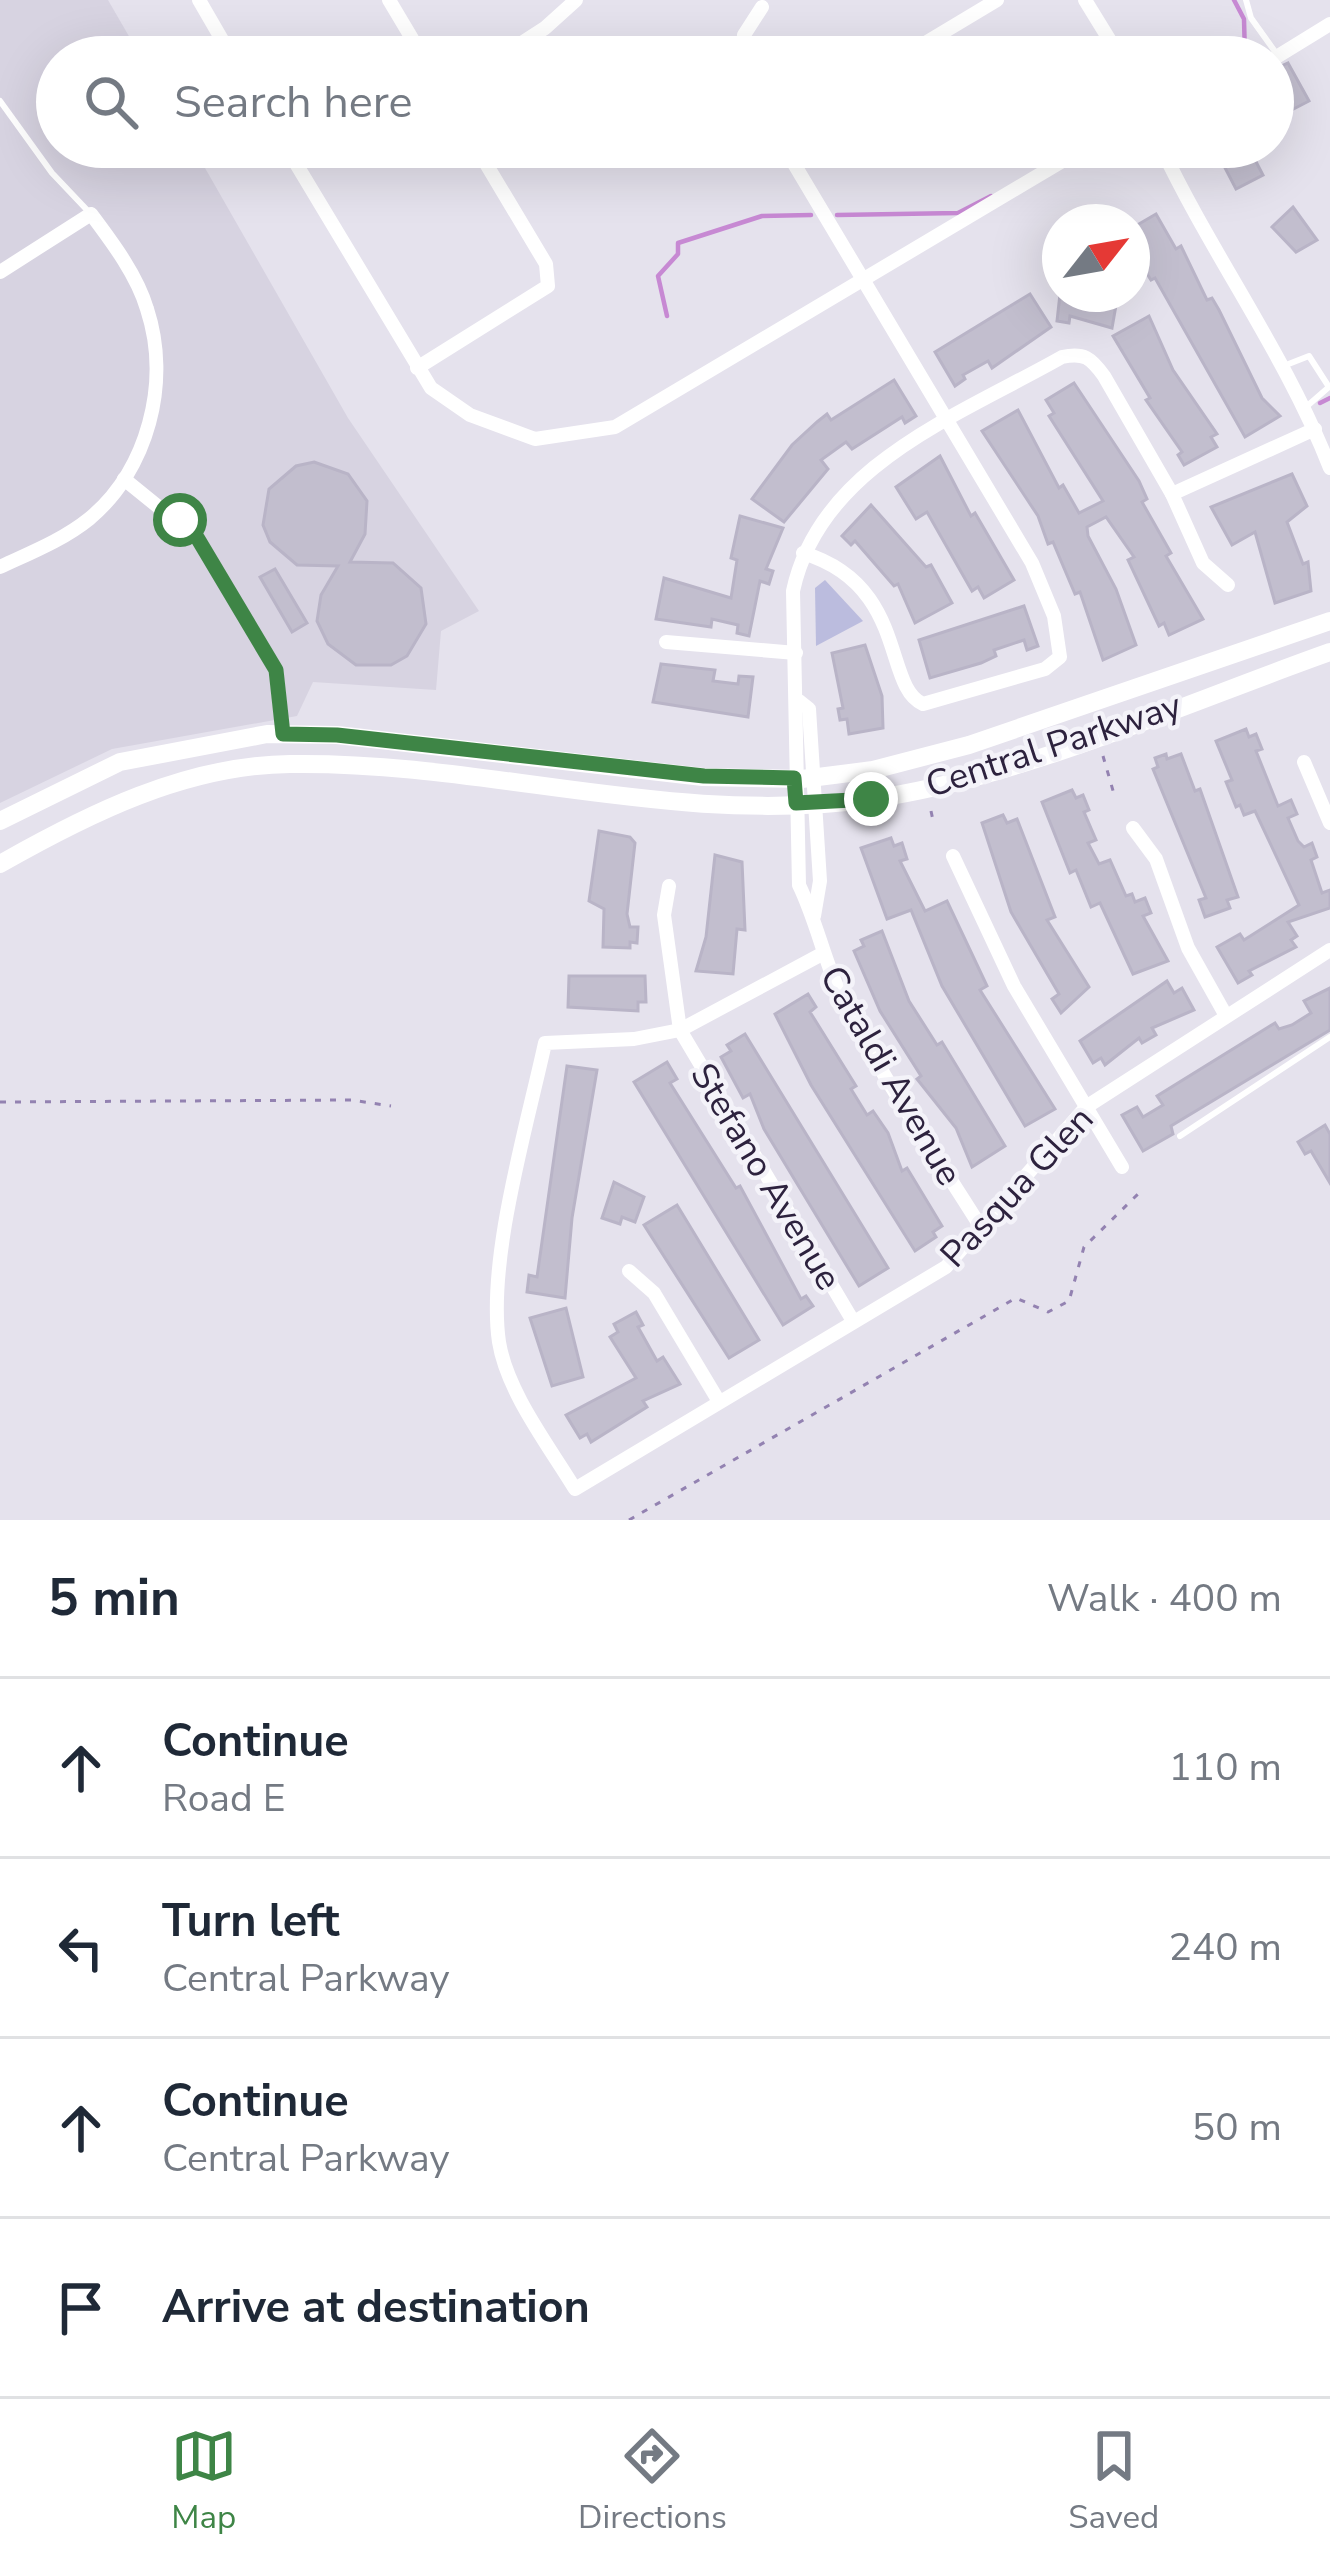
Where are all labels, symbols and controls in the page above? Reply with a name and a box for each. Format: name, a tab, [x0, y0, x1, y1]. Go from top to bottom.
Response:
search box	[36, 36, 1294, 168]
icon: search	[78, 69, 144, 135]
text: Search here	[174, 72, 413, 133]
north arrow	[1042, 204, 1150, 312]
route start	[153, 493, 207, 547]
street label: Central Parkway	[920, 681, 1188, 810]
route end	[844, 772, 898, 826]
street label: Cataldi Avenue	[808, 957, 973, 1195]
street label: Stefano Avenue	[679, 1054, 853, 1299]
street label: Pasqua Glen	[930, 1096, 1105, 1278]
text: 5 min	[48, 1563, 180, 1633]
text: Walk · 400 m	[1047, 1572, 1282, 1625]
text: Continue	[162, 1711, 349, 1772]
icon: ahead	[48, 1735, 114, 1801]
text: 110 m	[1168, 1741, 1282, 1794]
text: Road E	[162, 1772, 286, 1825]
text: Turn left	[162, 1891, 340, 1952]
icon: left	[48, 1915, 114, 1981]
text: 240 m	[1168, 1921, 1282, 1974]
text: Central Parkway	[162, 1952, 450, 2005]
text: Continue	[162, 2071, 349, 2132]
icon: ahead	[48, 2095, 114, 2161]
text: 50 m	[1192, 2101, 1282, 2154]
text: Central Parkway	[162, 2132, 450, 2185]
icon: arrive	[48, 2275, 114, 2341]
text: Arrive at destination	[162, 2277, 590, 2338]
tab: Map	[171, 2423, 237, 2540]
tab: Directions	[578, 2423, 727, 2540]
tab: Saved	[1068, 2423, 1159, 2540]

